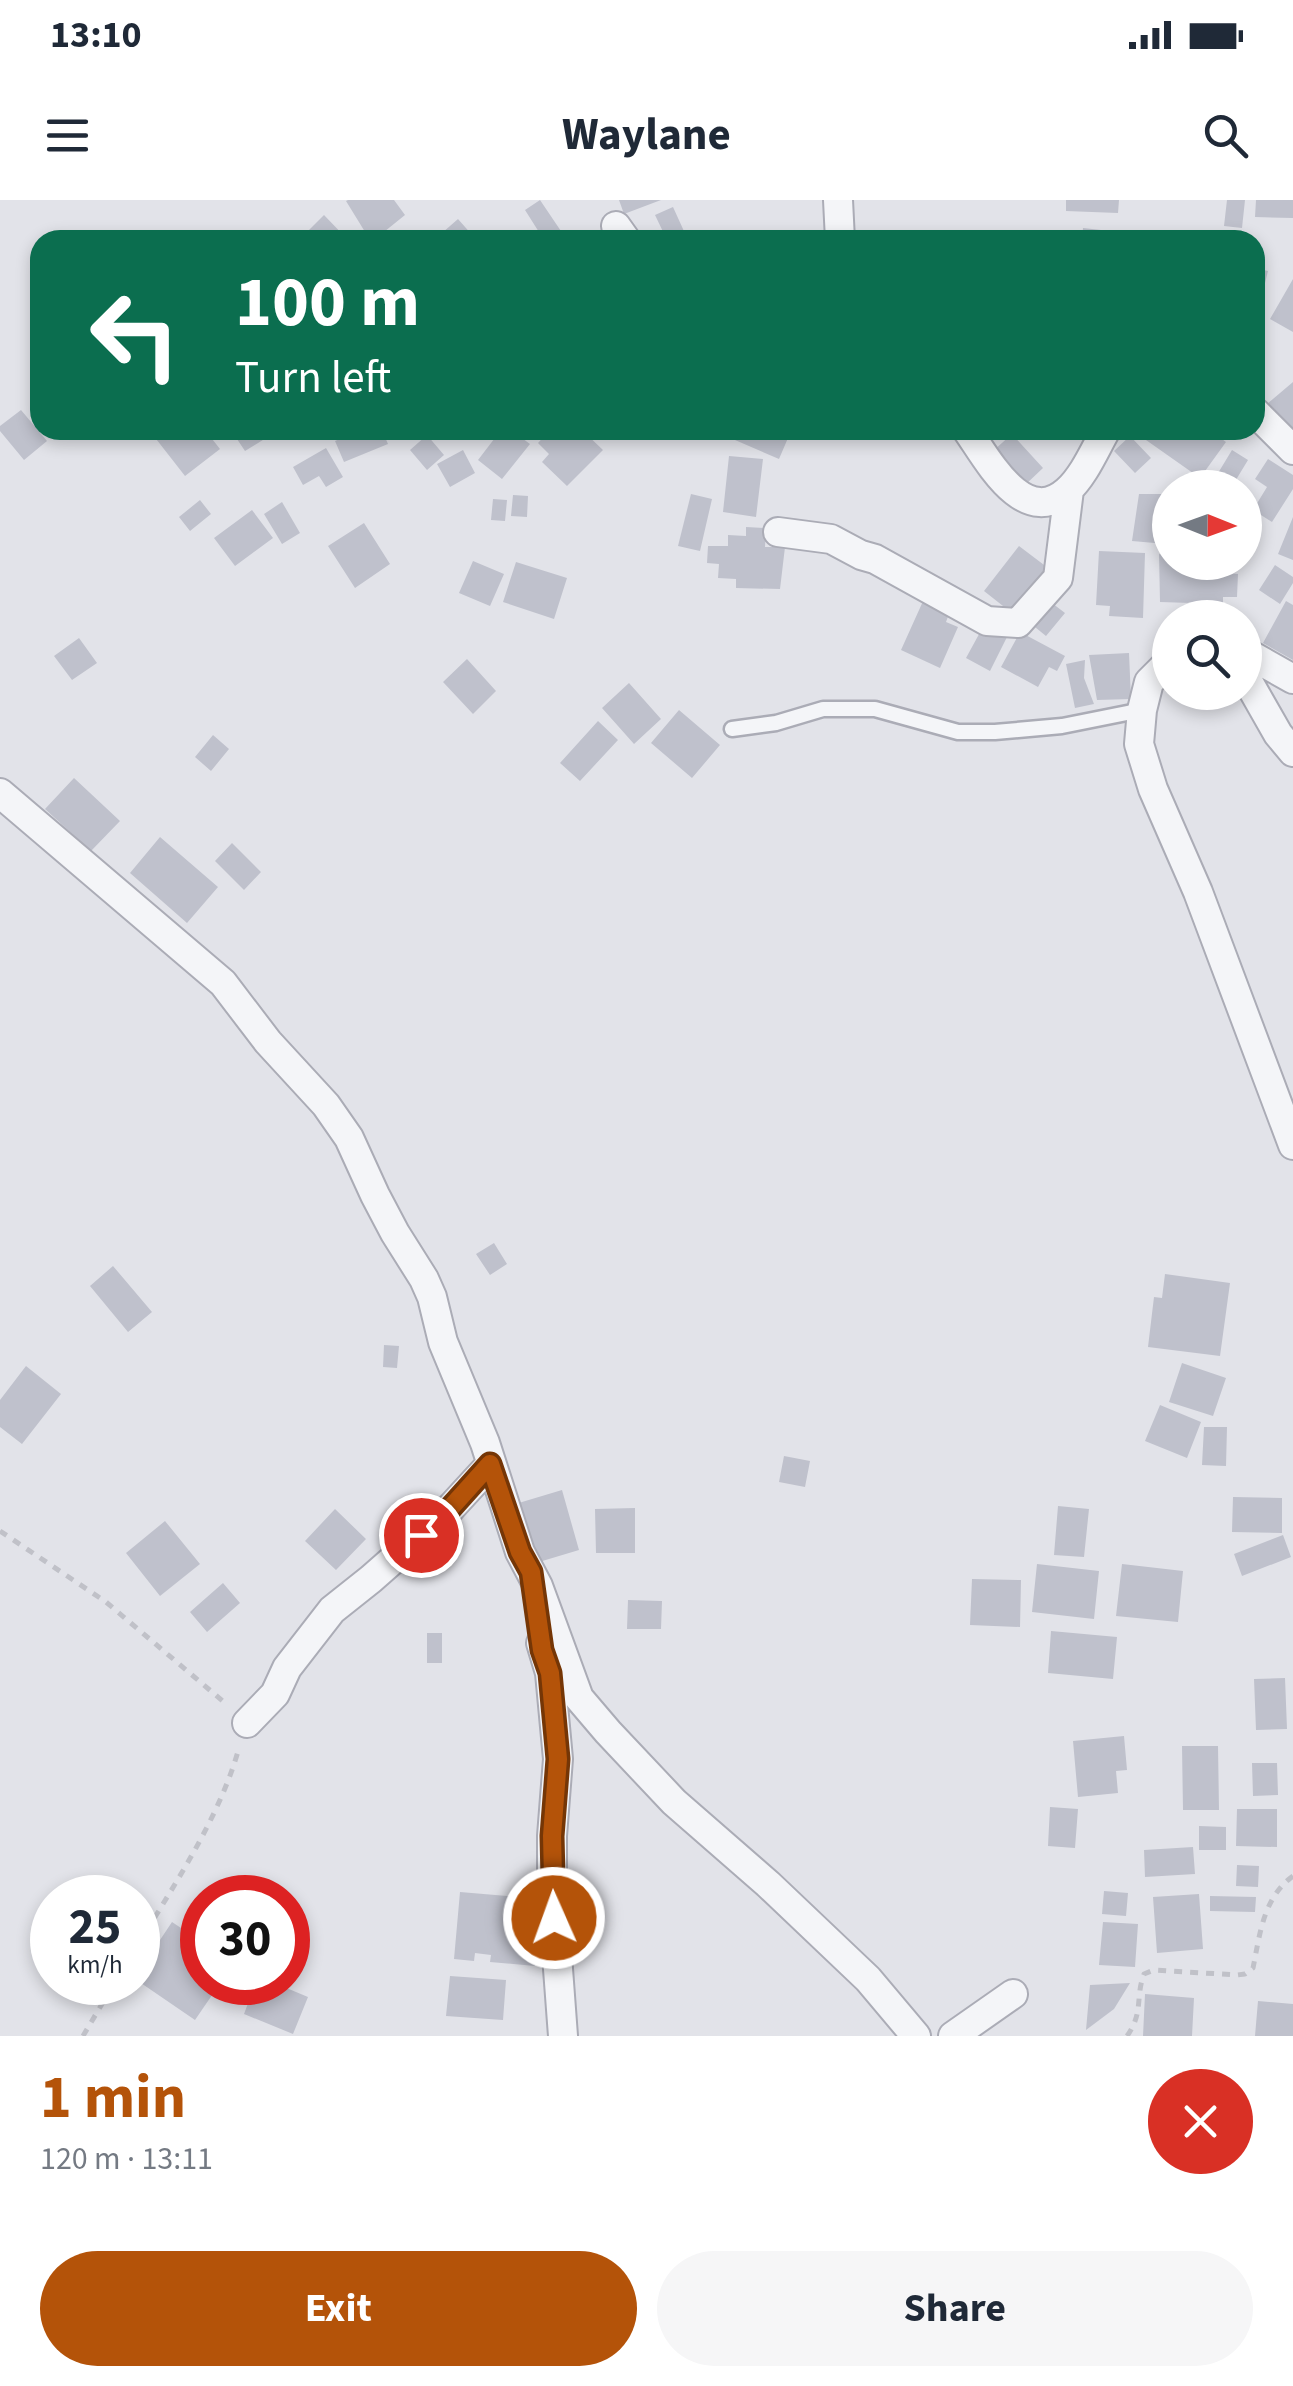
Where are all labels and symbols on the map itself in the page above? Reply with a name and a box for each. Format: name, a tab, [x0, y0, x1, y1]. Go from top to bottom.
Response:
north arrow	[1152, 470, 1262, 580]
pin	[379, 1493, 464, 1578]
position arrow	[502, 1866, 606, 1970]
speed limit sign: 30	[180, 1875, 310, 2005]

